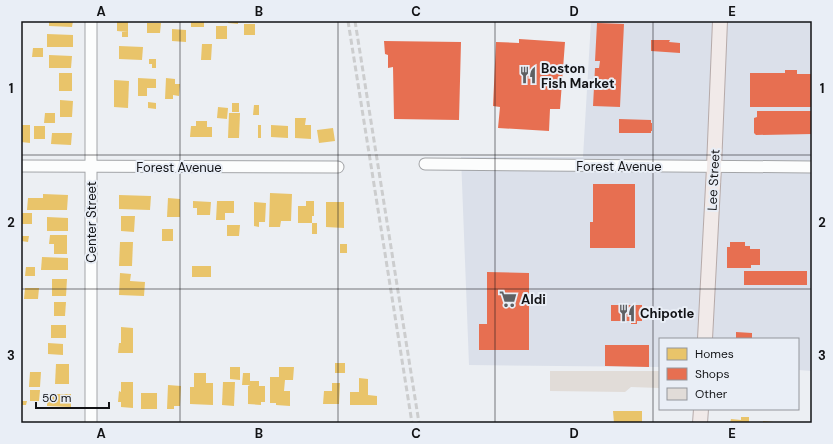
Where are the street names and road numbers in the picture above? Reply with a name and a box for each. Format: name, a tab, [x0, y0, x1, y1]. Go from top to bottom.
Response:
street label: Lee Street	[703, 149, 724, 211]
street label: Forest Avenue	[576, 158, 662, 175]
street label: Forest Avenue	[136, 159, 222, 176]
street label: Center Street	[83, 181, 100, 263]

